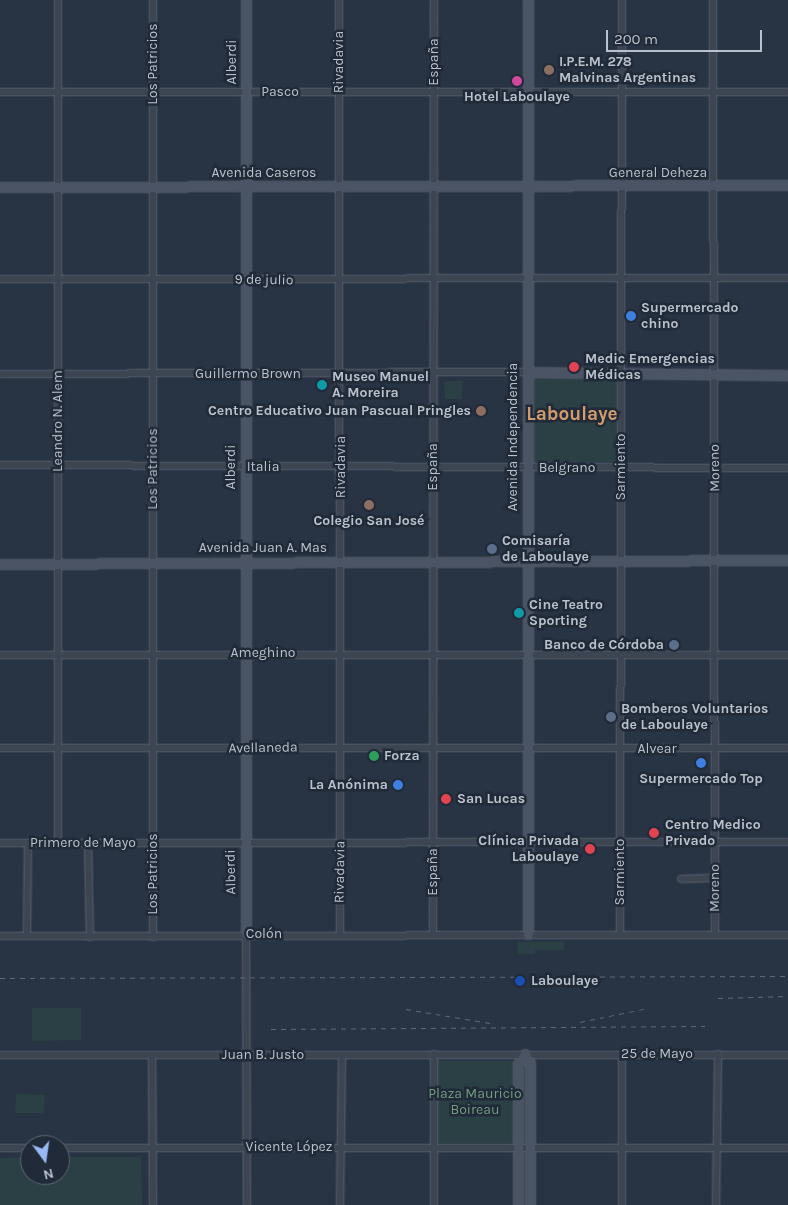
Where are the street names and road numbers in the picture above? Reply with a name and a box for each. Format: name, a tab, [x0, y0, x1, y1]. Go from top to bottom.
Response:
street label: Los Patricios	[145, 23, 161, 105]
street label: Rivadavia	[331, 31, 347, 93]
street label: España	[426, 38, 442, 86]
street label: Alberdi	[224, 40, 240, 84]
street label: Pasco	[261, 84, 299, 100]
street label: Avenida Caseros	[212, 165, 316, 181]
street label: General Deheza	[609, 165, 707, 181]
street label: 9 de julio	[234, 271, 294, 289]
street label: Avenida Independencia	[505, 363, 521, 511]
street label: Guillermo Brown	[195, 366, 301, 382]
street label: Leandro N. Alem	[50, 370, 66, 472]
street label: Los Patricios	[145, 428, 161, 510]
street label: Sarmiento	[613, 433, 629, 501]
street label: Rivadavia	[333, 436, 349, 498]
street label: España	[425, 443, 441, 491]
street label: Moreno	[706, 444, 724, 492]
street label: Alberdi	[223, 445, 239, 489]
street label: Italia	[247, 459, 279, 475]
street label: Belgrano	[539, 460, 595, 476]
street label: Avenida Juan A. Mas	[199, 540, 327, 556]
street label: Ameghino	[231, 645, 295, 661]
street label: Avellaneda	[228, 739, 298, 757]
street label: Alvear	[638, 741, 676, 757]
street label: Los Patricios	[145, 833, 161, 915]
street label: Primero de Mayo	[30, 835, 136, 851]
street label: Sarmiento	[612, 838, 628, 906]
street label: Rivadavia	[331, 841, 349, 903]
street label: España	[425, 848, 441, 896]
street label: Alberdi	[222, 849, 240, 895]
street label: Moreno	[707, 864, 723, 912]
street label: Colón	[246, 926, 282, 942]
street label: 25 de Mayo	[621, 1046, 693, 1062]
street label: Juan B. Justo	[222, 1047, 304, 1063]
street label: Vicente López	[246, 1139, 332, 1155]

